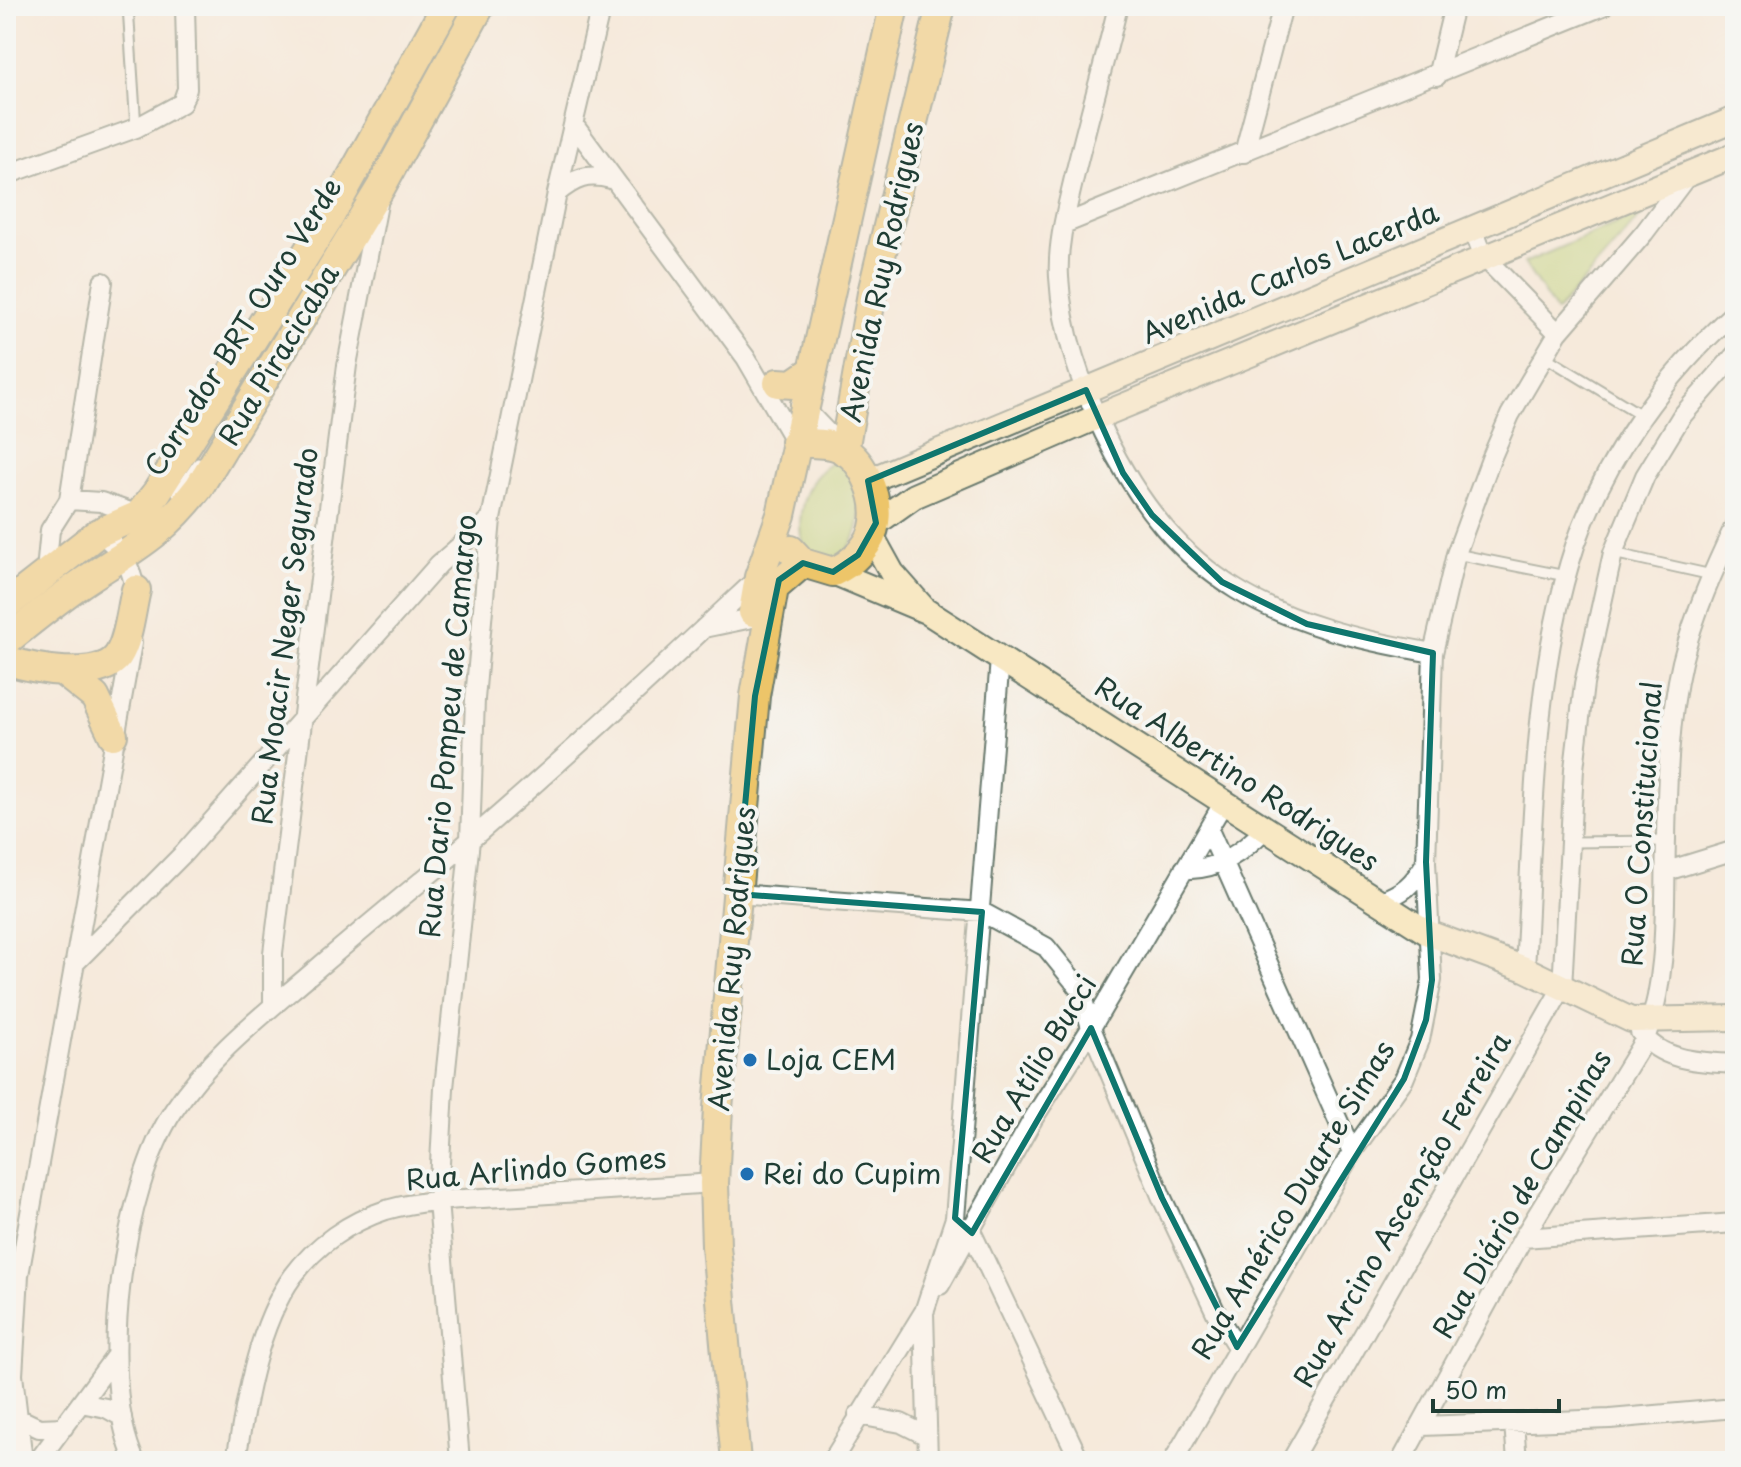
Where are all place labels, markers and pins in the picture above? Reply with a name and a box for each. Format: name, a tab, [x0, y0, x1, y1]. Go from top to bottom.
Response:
place label: Loja CEM	[766, 1037, 896, 1080]
marker: Loja CEM	[741, 1051, 759, 1069]
place label: Rei do Cupim	[763, 1151, 942, 1194]
marker: Rei do Cupim	[738, 1165, 756, 1183]

